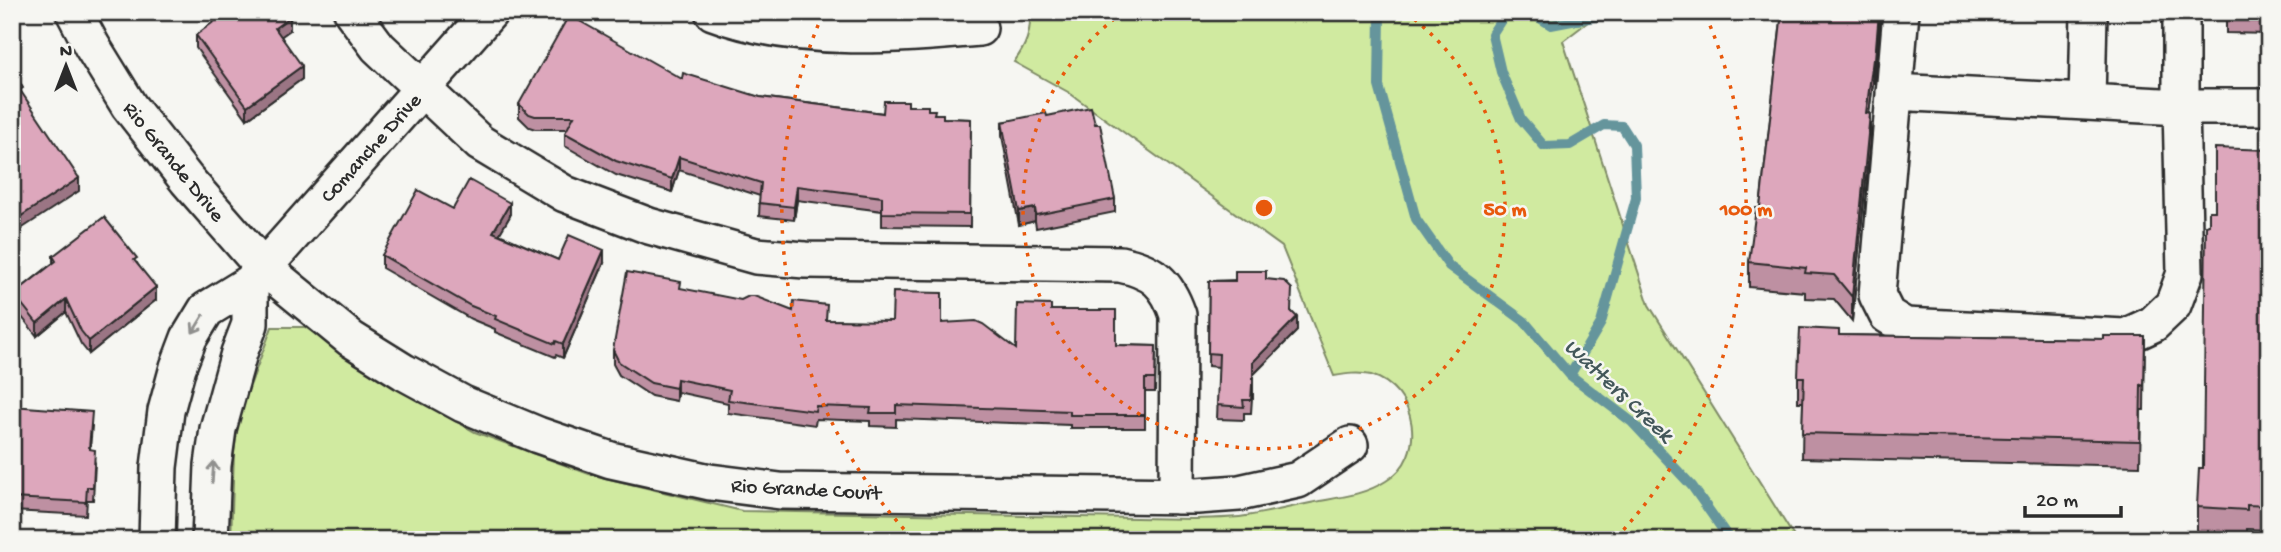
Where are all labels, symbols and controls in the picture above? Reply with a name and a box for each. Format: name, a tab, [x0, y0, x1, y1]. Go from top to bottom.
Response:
north arrow	[32, 32, 102, 102]
text: N	[60, 41, 72, 64]
street label: Comanche Drive	[317, 89, 429, 209]
street label: Rio Grande Drive	[116, 98, 229, 229]
centre of rings	[1252, 196, 1276, 220]
text: 50 m	[1484, 199, 1527, 224]
text: 100 m	[1719, 199, 1772, 224]
one-way arrow	[190, 314, 204, 334]
water label: Watters Creek	[1557, 334, 1680, 451]
one-way arrow	[206, 460, 219, 483]
street label: Rio Grande Court	[730, 475, 884, 508]
scale bar	[2025, 475, 2122, 519]
text: 20 m	[2036, 490, 2078, 515]

